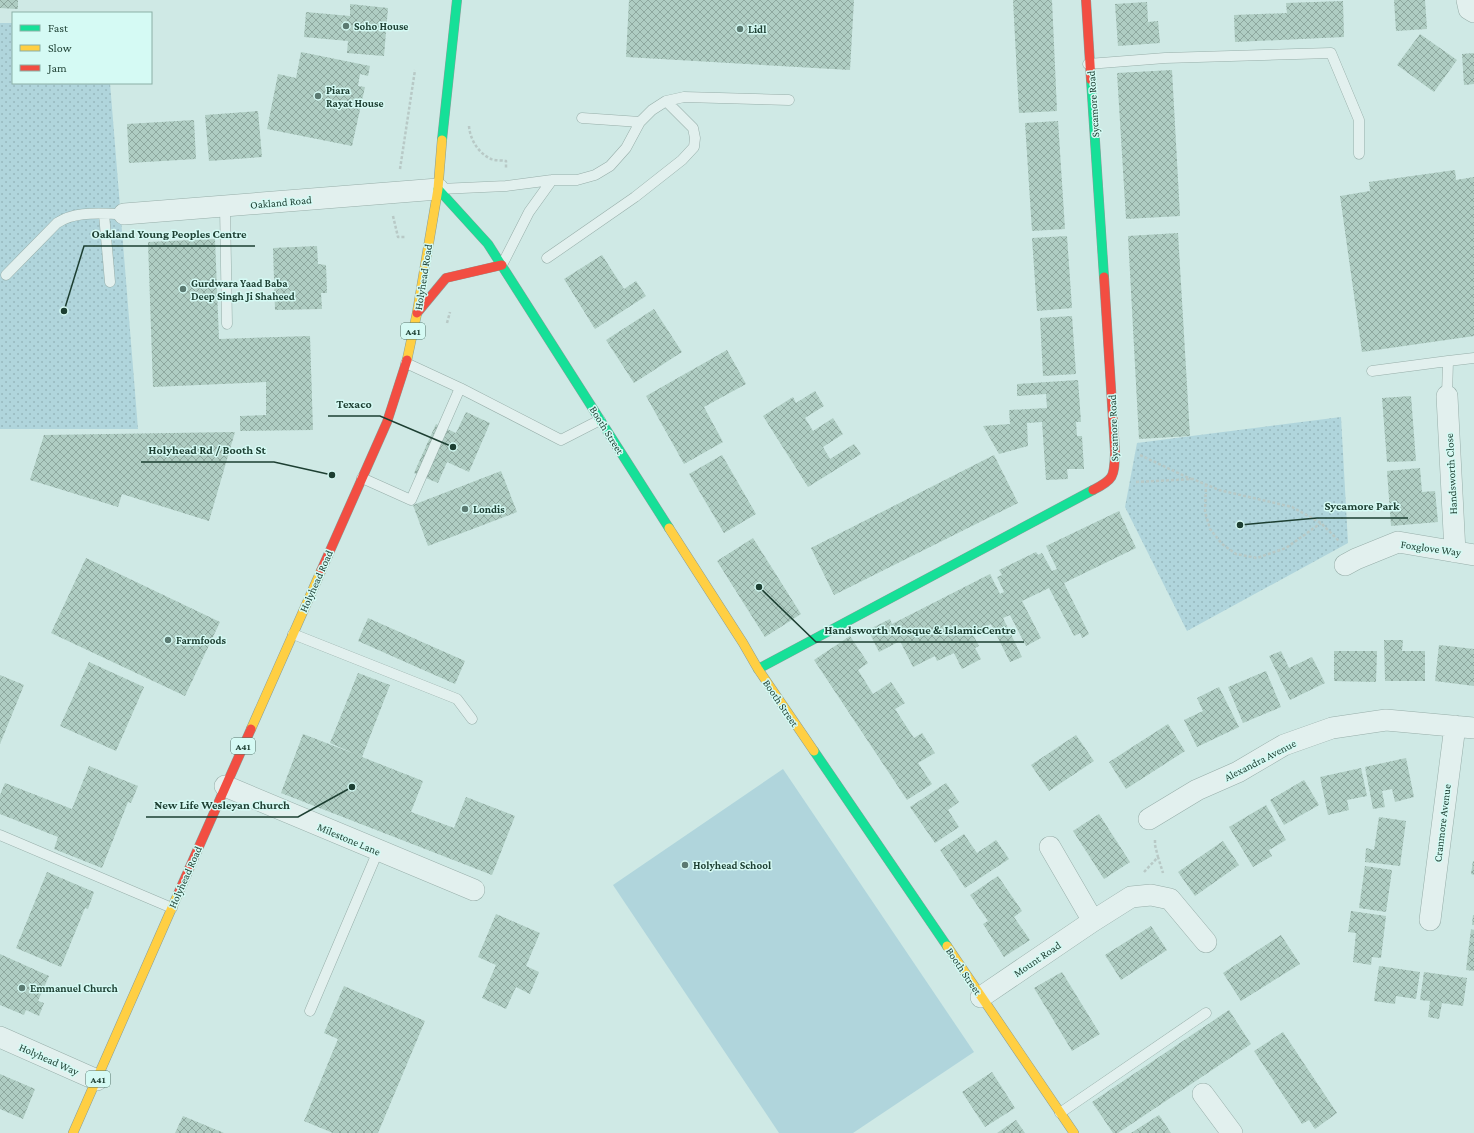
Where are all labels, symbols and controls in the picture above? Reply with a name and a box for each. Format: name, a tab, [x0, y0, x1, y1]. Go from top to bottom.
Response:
legend	[12, 12, 152, 84]
place label: Soho House	[354, 20, 408, 32]
text: Fast	[48, 21, 69, 35]
marker: Soho House	[341, 21, 351, 31]
place label: Lidl	[748, 23, 767, 35]
marker: Lidl	[735, 24, 745, 34]
text: Slow	[48, 41, 72, 55]
text: Jam	[47, 61, 67, 75]
street label: Sycamore Road	[1085, 70, 1102, 138]
place label: Piara Rayat House	[326, 84, 384, 109]
marker: Piara Rayat House	[313, 91, 323, 101]
street label: Oakland Road	[250, 193, 312, 211]
callout: Oakland Young Peoples Centre	[84, 222, 255, 246]
text: Oakland Young Peoples Centre	[91, 227, 247, 241]
street label: Holyhead Road	[412, 243, 435, 311]
place label: Gurdwara Yaad Baba Deep Singh Ji Shaheed	[191, 277, 295, 302]
marker: Gurdwara Yaad Baba Deep Singh Ji Shaheed	[178, 284, 188, 294]
road number: A41	[401, 323, 425, 339]
callout: Texaco	[328, 392, 380, 416]
street label: Sycamore Road	[1106, 394, 1121, 462]
text: Texaco	[336, 397, 372, 411]
street label: Booth Street	[588, 404, 627, 457]
street label: Handsworth Close	[1443, 433, 1459, 515]
callout: Holyhead Rd / Booth St	[141, 438, 274, 462]
text: Holyhead Rd / Booth St	[148, 443, 266, 457]
callout: Sycamore Park	[1317, 494, 1408, 518]
text: Sycamore Park	[1325, 499, 1400, 513]
place label: Londis	[473, 503, 505, 515]
marker: Londis	[460, 504, 470, 514]
street label: Foxglove Way	[1400, 538, 1463, 559]
street label: Holyhead Road	[297, 548, 336, 614]
callout: Handsworth Mosque & IslamicCentre	[816, 618, 1024, 642]
text: Handsworth Mosque & IslamicCentre	[824, 623, 1016, 637]
place label: Farmfoods	[176, 634, 226, 646]
marker: Farmfoods	[163, 635, 173, 645]
street label: Booth Street	[761, 677, 801, 729]
street label: Alexandra Avenue	[1222, 737, 1298, 783]
road number: A41	[231, 738, 255, 754]
street label: Cranmore Avenue	[1431, 783, 1453, 863]
callout: New Life Wesleyan Church	[146, 793, 298, 817]
text: New Life Wesleyan Church	[154, 798, 290, 812]
street label: Milestone Lane	[316, 820, 382, 858]
street label: Holyhead Road	[166, 844, 205, 910]
place label: Holyhead School	[693, 859, 772, 871]
marker: Holyhead School	[680, 860, 690, 870]
street label: Mount Road	[1011, 939, 1063, 979]
street label: Booth Street	[944, 945, 984, 997]
place label: Emmanuel Church	[30, 982, 118, 994]
marker: Emmanuel Church	[17, 983, 27, 993]
street label: Holyhead Way	[17, 1040, 82, 1079]
road number: A41	[86, 1071, 110, 1087]

